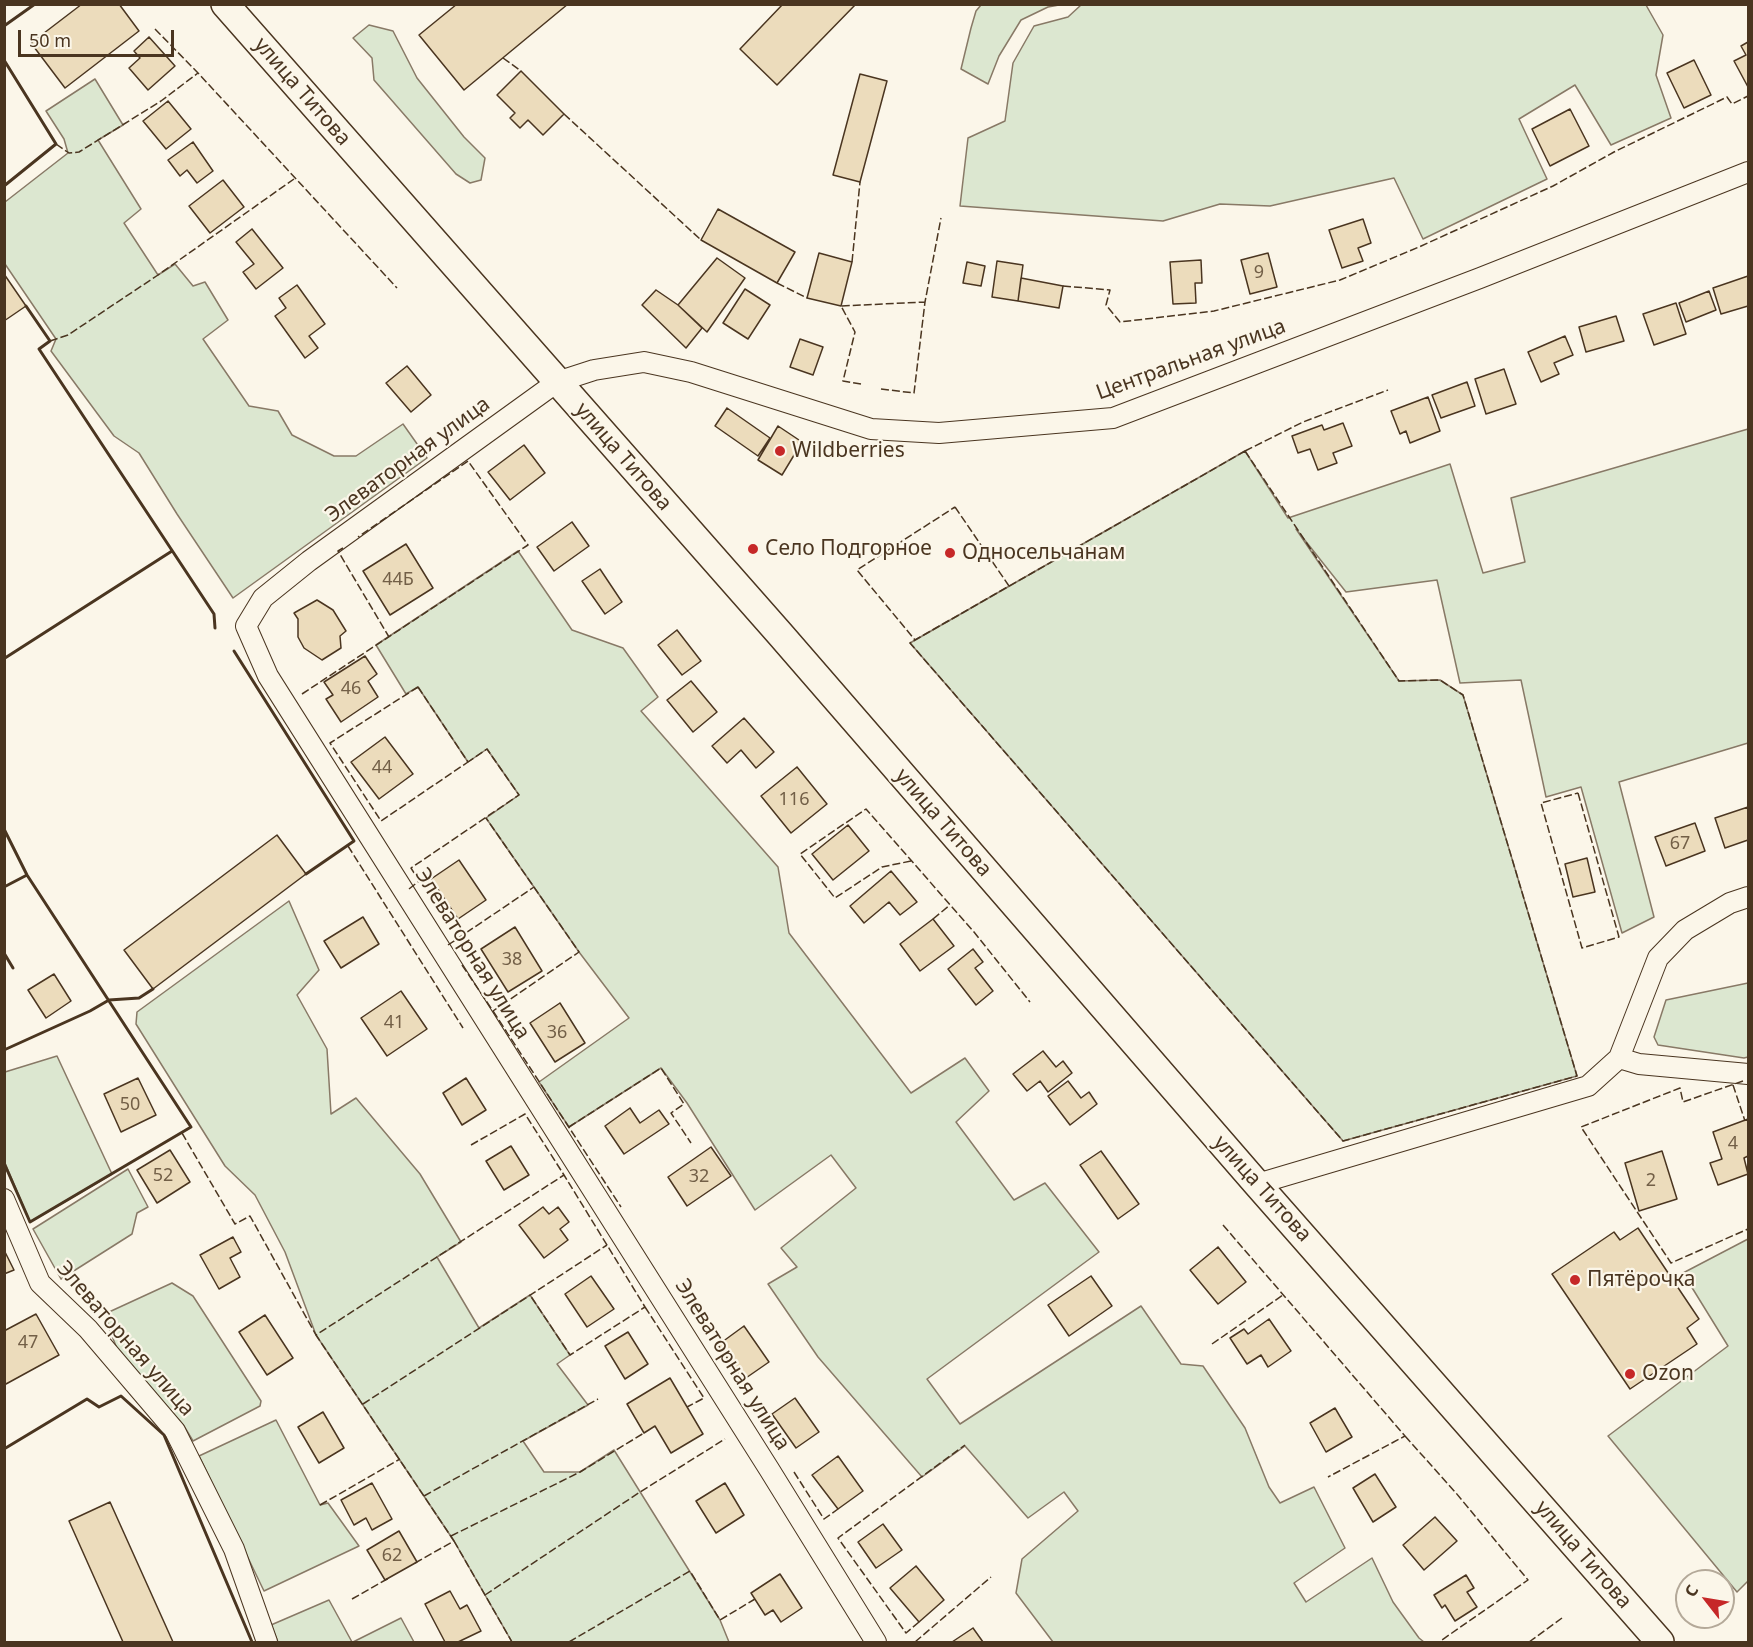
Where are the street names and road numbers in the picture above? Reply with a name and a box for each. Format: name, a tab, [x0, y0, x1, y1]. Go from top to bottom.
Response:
street label: улица Титова	[248, 33, 356, 151]
street label: Центральная улица	[1093, 314, 1289, 406]
street label: Элеваторная улица	[321, 392, 495, 528]
street label: улица Титова	[569, 398, 677, 516]
street label: улица Титова	[889, 764, 997, 882]
street label: Элеваторная улица	[409, 864, 535, 1044]
street label: улица Титова	[1208, 1131, 1316, 1247]
street label: Элеваторная улица	[51, 1256, 199, 1422]
street label: Элеваторная улица	[669, 1275, 795, 1455]
street label: улица Титова	[1529, 1496, 1637, 1614]

